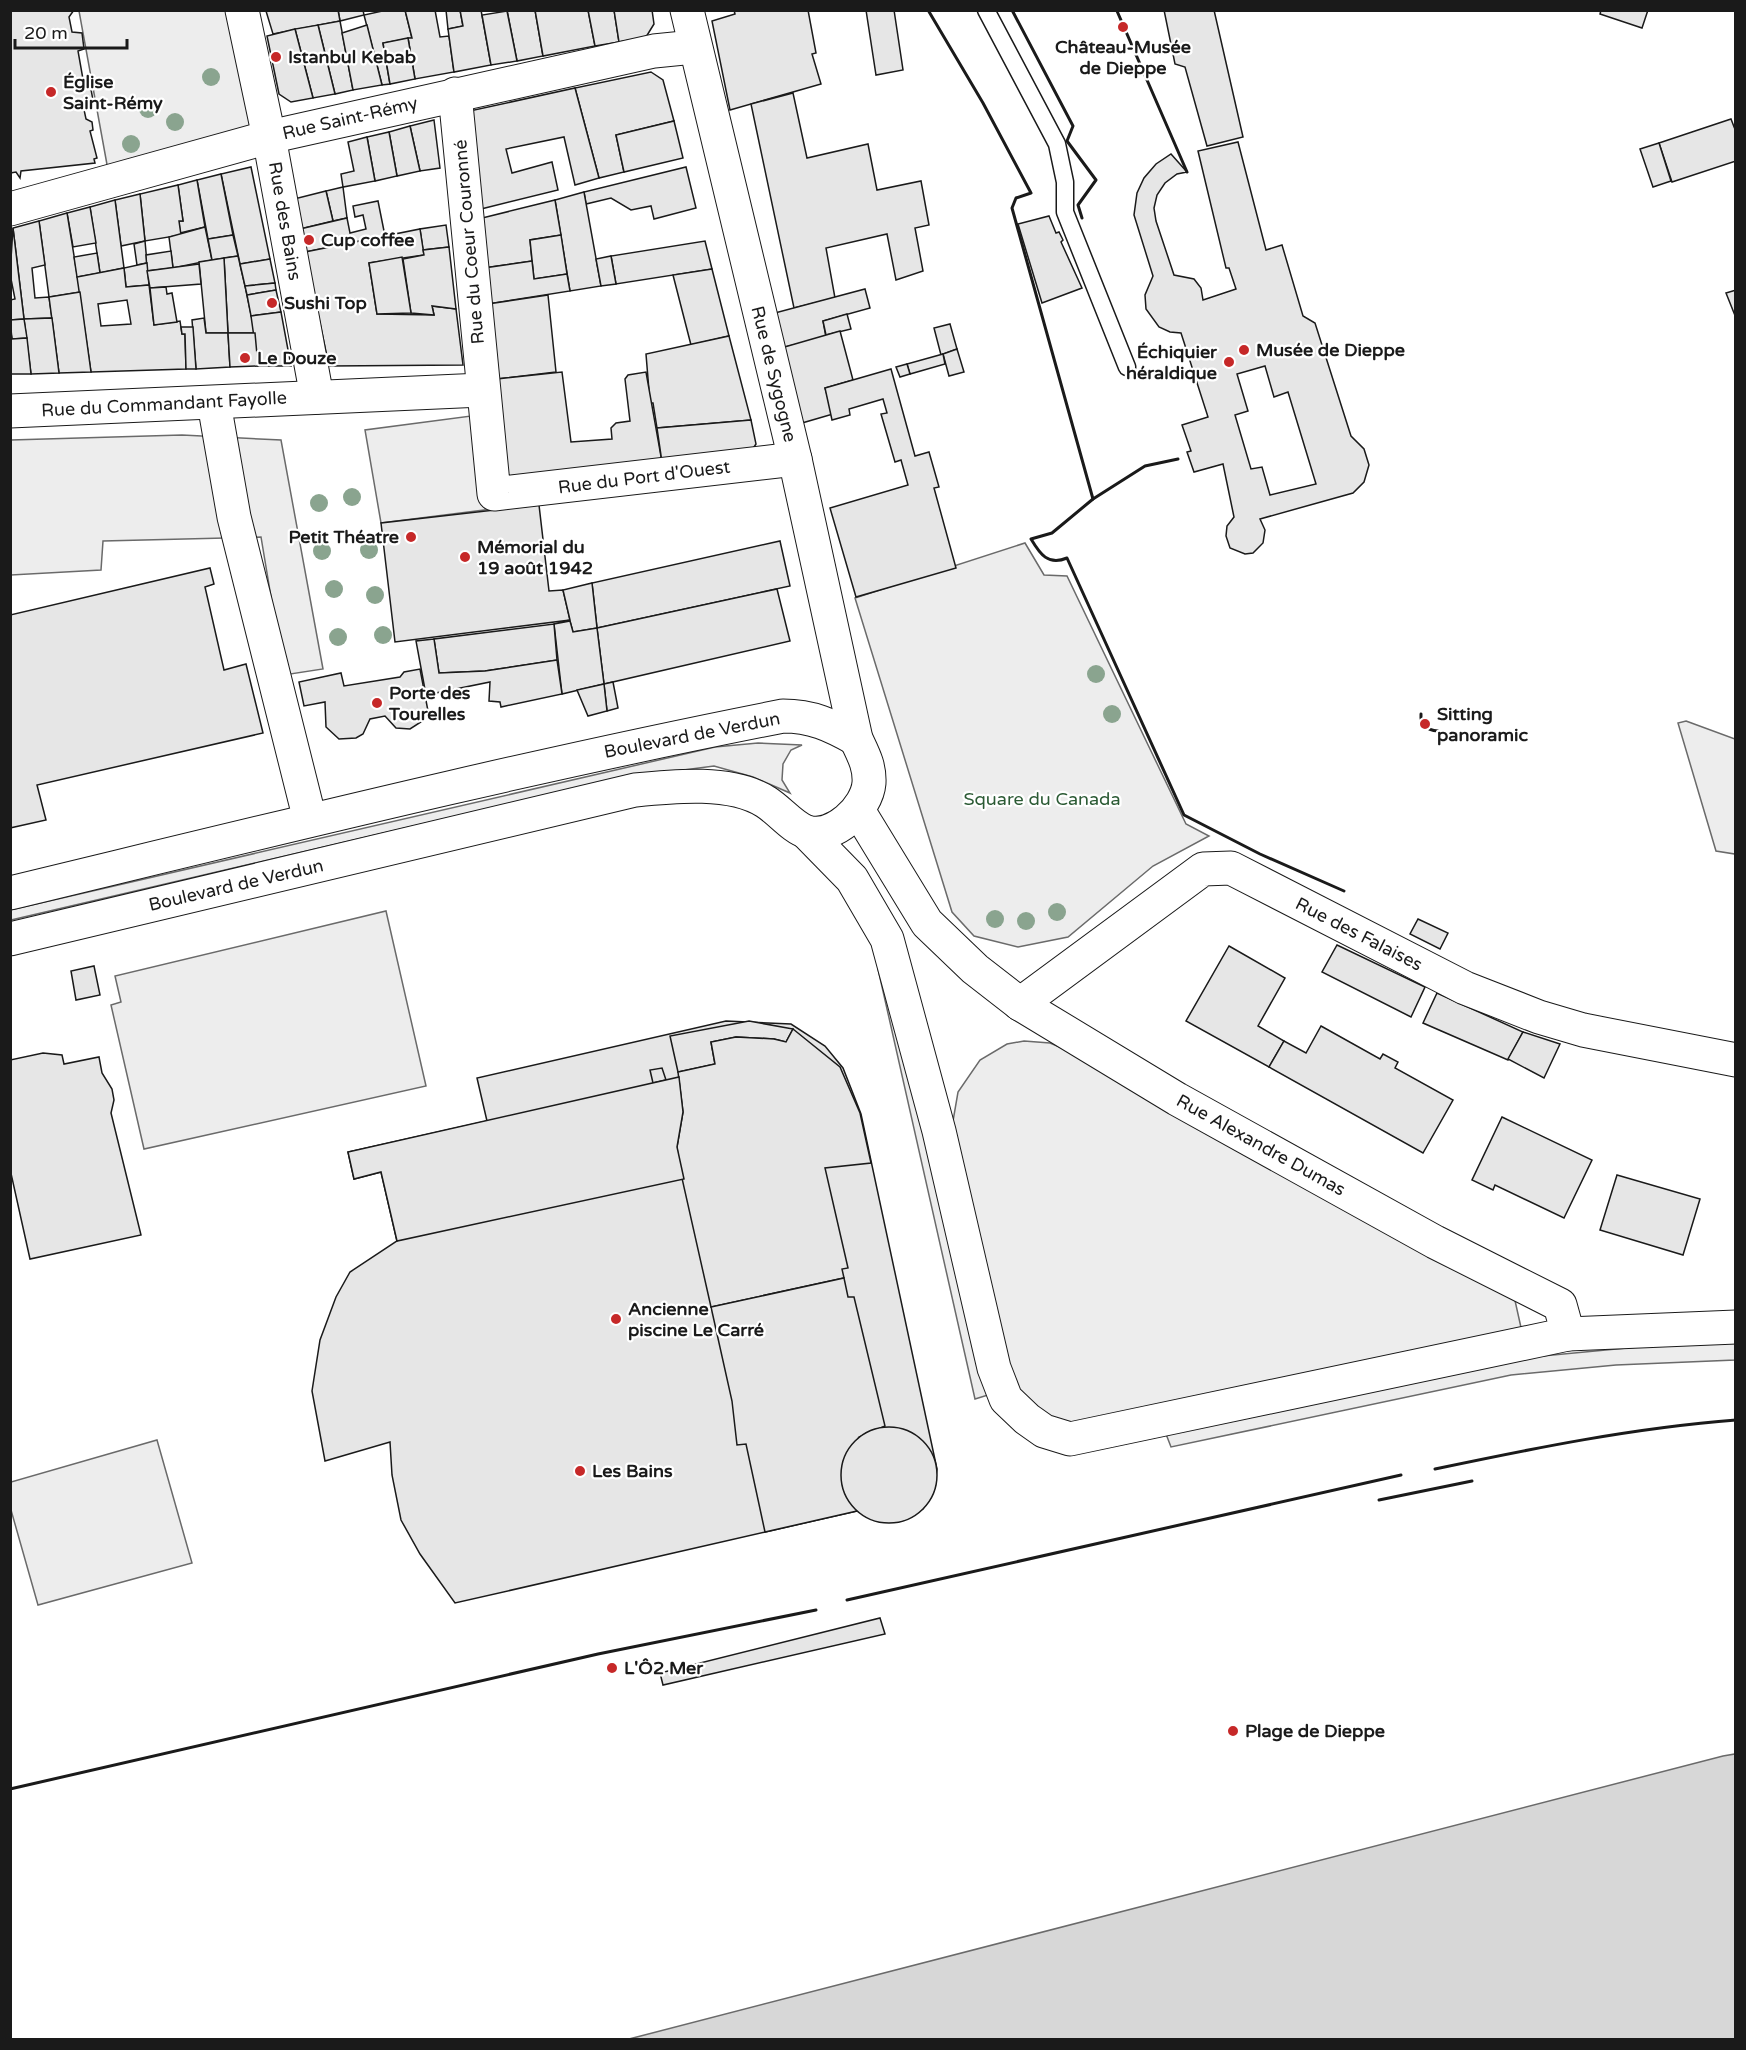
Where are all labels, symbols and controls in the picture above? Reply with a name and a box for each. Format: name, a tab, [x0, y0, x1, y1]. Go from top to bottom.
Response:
scale bar	[15, 12, 128, 50]
marker: Château-Musée de Dieppe	[1116, 20, 1130, 34]
text: 20 m	[24, 22, 68, 44]
place label: Château-Musée de Dieppe	[1055, 36, 1191, 79]
place label: Istanbul Kebab	[288, 46, 416, 68]
marker: Istanbul Kebab	[269, 50, 283, 64]
place label: Église Saint-Rémy	[63, 71, 163, 114]
marker: Église Saint-Rémy	[44, 85, 58, 99]
street label: Rue Saint-Rémy	[280, 92, 420, 144]
street label: Rue du Coeur Couronné	[449, 139, 489, 345]
street label: Rue des Bains	[264, 160, 306, 282]
place label: Cup coffee	[321, 229, 414, 251]
marker: Cup coffee	[302, 233, 316, 247]
place label: Sushi Top	[284, 292, 367, 314]
marker: Sushi Top	[265, 296, 279, 310]
street label: Rue de Sygogne	[746, 304, 802, 444]
place label: Musée de Dieppe	[1256, 339, 1405, 361]
place label: Échiquier héraldique	[1126, 341, 1218, 384]
marker: Musée de Dieppe	[1237, 343, 1251, 357]
place label: Le Douze	[257, 347, 336, 369]
marker: Le Douze	[238, 351, 252, 365]
marker: Échiquier héraldique	[1222, 355, 1236, 369]
street label: Rue du Commandant Fayolle	[41, 387, 287, 421]
street label: Rue du Port d'Ouest	[557, 456, 731, 498]
place label: Petit Théatre	[288, 526, 399, 548]
marker: Petit Théatre	[404, 530, 418, 544]
place label: Mémorial du 19 août 1942	[477, 536, 593, 579]
marker: Mémorial du 19 août 1942	[458, 550, 472, 564]
place label: Porte des Tourelles	[388, 682, 471, 725]
marker: Porte des Tourelles	[370, 696, 384, 710]
place label: Sitting panoramic	[1437, 703, 1528, 746]
street label: Boulevard de Verdun	[602, 707, 782, 763]
marker: Sitting panoramic	[1418, 717, 1432, 731]
park label: Square du Canada	[963, 788, 1121, 810]
street label: Boulevard de Verdun	[146, 854, 326, 916]
street label: Rue des Falaises	[1292, 892, 1426, 976]
street label: Rue Alexandre Dumas	[1173, 1089, 1349, 1201]
place label: Ancienne piscine Le Carré	[628, 1298, 764, 1341]
marker: Ancienne piscine Le Carré	[609, 1312, 623, 1326]
place label: Les Bains	[592, 1460, 673, 1482]
marker: Les Bains	[573, 1464, 587, 1478]
place label: L'Ô2 Mer	[624, 1657, 704, 1679]
marker: L'Ô2 Mer	[605, 1661, 619, 1675]
place label: Plage de Dieppe	[1245, 1720, 1385, 1742]
marker: Plage de Dieppe	[1226, 1724, 1240, 1738]

